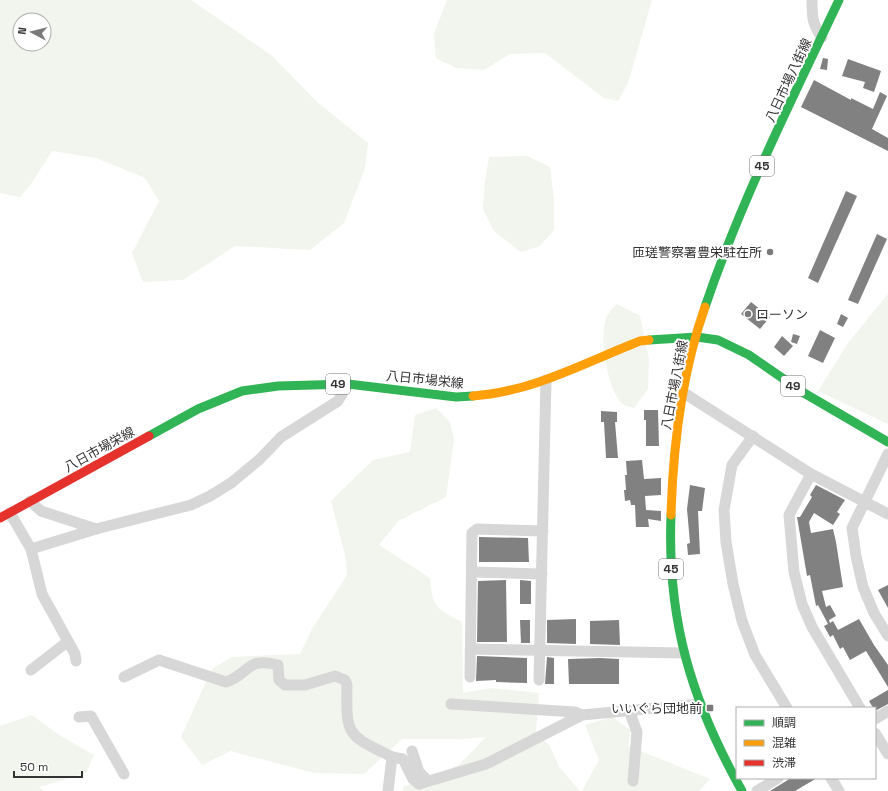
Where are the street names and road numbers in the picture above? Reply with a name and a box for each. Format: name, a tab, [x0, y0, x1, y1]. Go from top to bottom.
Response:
street label: 八日市場八街線	[762, 35, 815, 125]
road number: 45	[750, 156, 774, 176]
street label: 八日市場八街線	[657, 339, 692, 431]
street label: 八日市場栄線	[385, 367, 465, 392]
road number: 49	[326, 374, 350, 394]
road number: 49	[781, 376, 805, 396]
street label: 八日市場栄線	[61, 423, 137, 476]
road number: 45	[659, 559, 683, 579]

